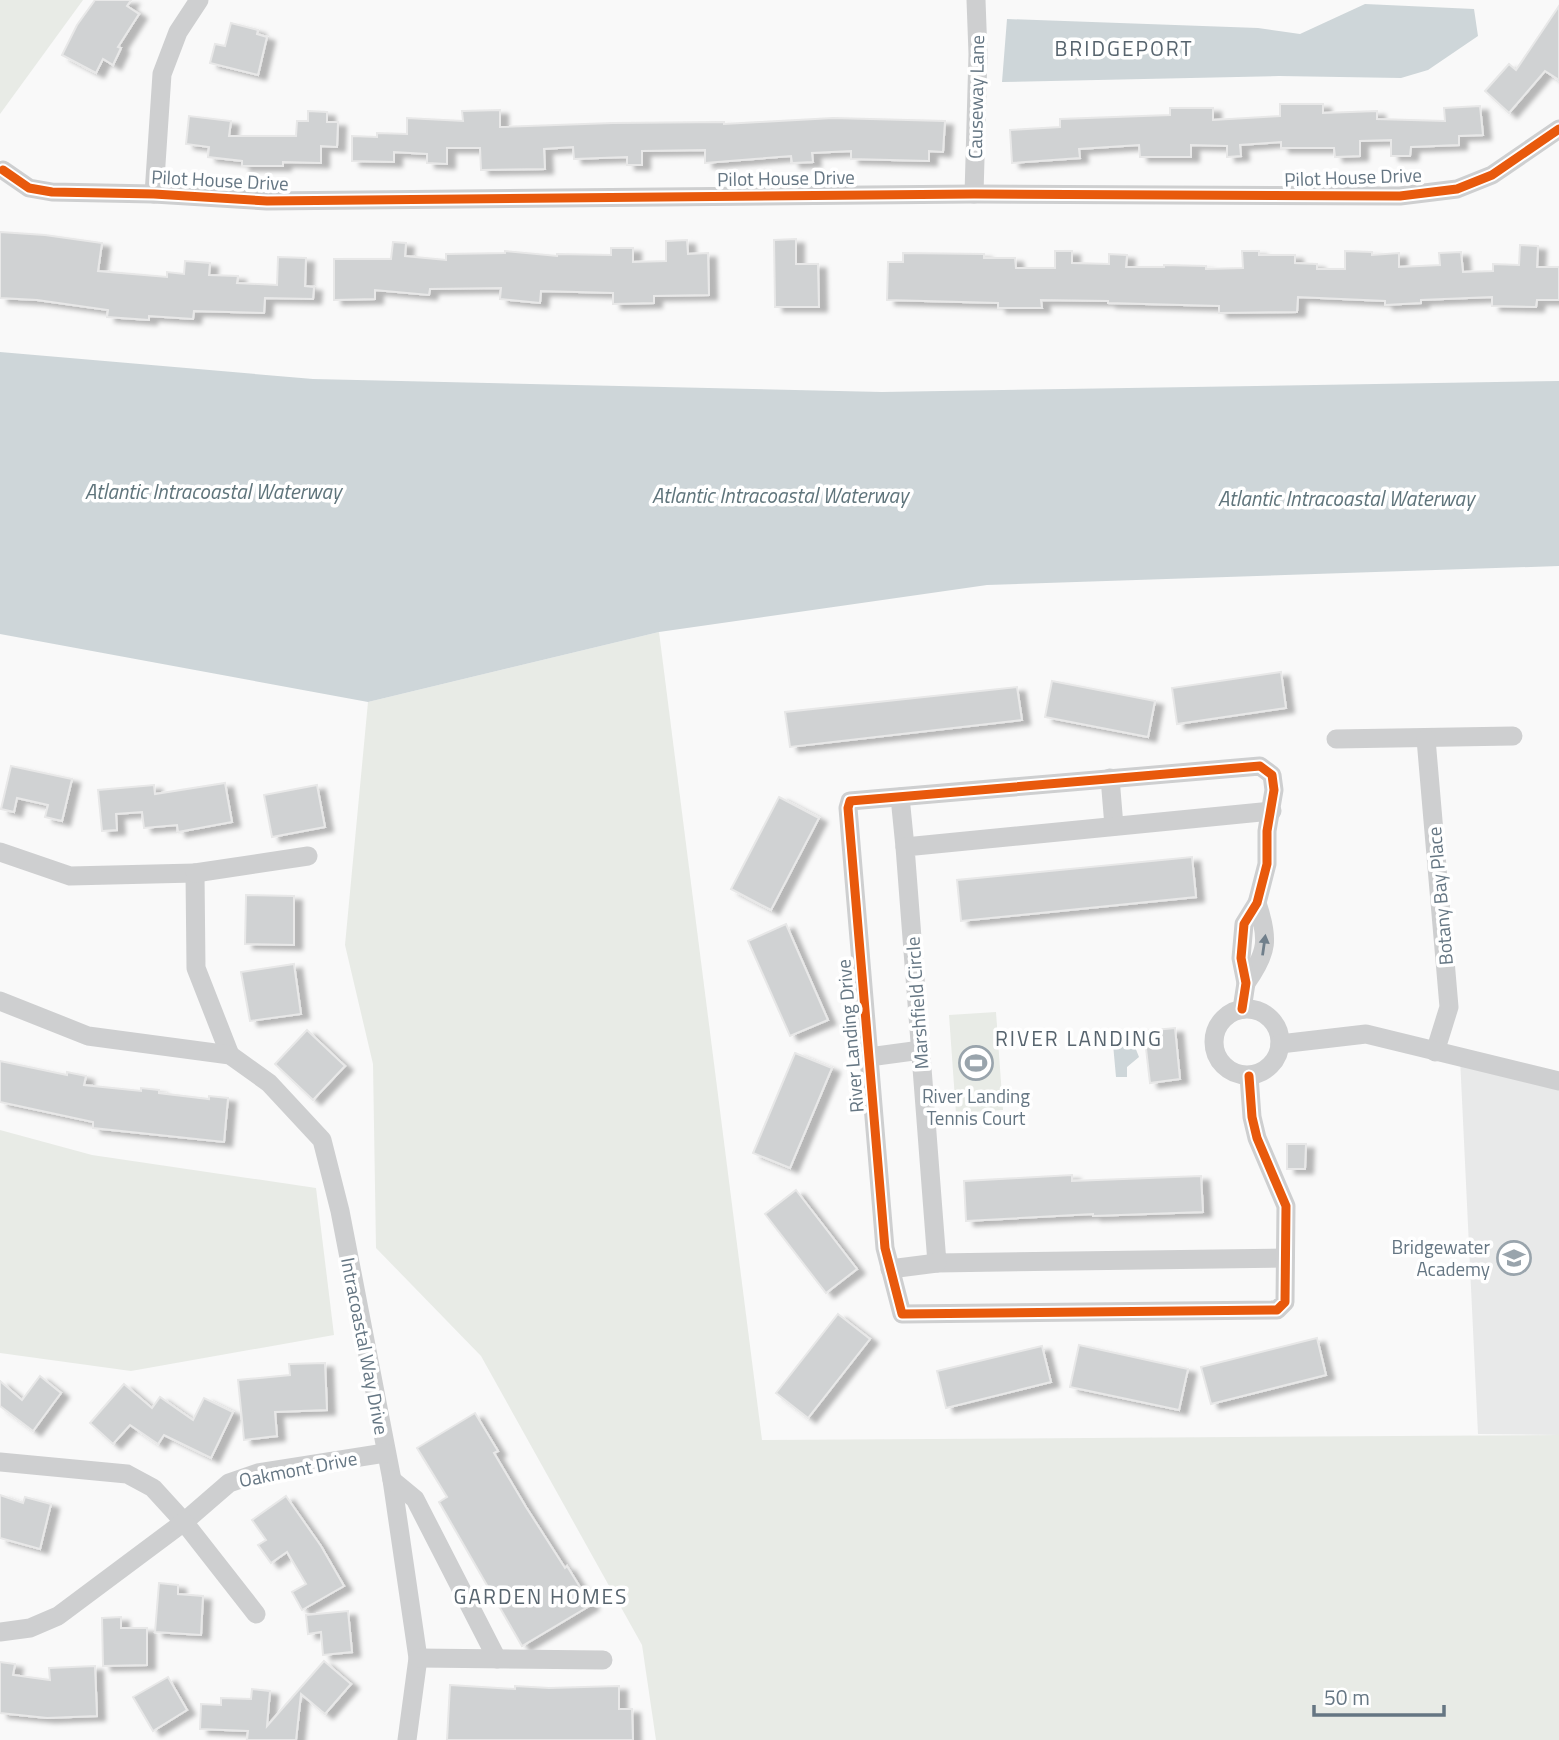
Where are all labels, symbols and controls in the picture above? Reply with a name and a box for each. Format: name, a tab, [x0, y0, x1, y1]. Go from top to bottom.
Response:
district label: BRIDGEPORT	[1054, 32, 1194, 64]
street label: Causeway Lane	[960, 35, 991, 159]
street label: Pilot House Drive	[1284, 160, 1422, 193]
street label: Pilot House Drive	[151, 161, 290, 198]
street label: Pilot House Drive	[717, 162, 855, 193]
water label: Atlantic Intracoastal Waterway	[85, 475, 344, 507]
water label: Atlantic Intracoastal Waterway	[652, 479, 911, 511]
water label: Atlantic Intracoastal Waterway	[1218, 482, 1477, 514]
street label: Botany Bay Place	[1419, 826, 1460, 966]
one-way arrow	[1258, 934, 1269, 956]
street label: Marshfield Circle	[897, 936, 936, 1070]
street label: River Landing Drive	[828, 958, 871, 1114]
district label: RIVER LANDING	[995, 1022, 1163, 1054]
sports icon: River Landing Tennis Court	[957, 1044, 995, 1082]
place label: River Landing Tennis Court	[922, 1081, 1030, 1132]
place label: Bridgewater Academy	[1392, 1232, 1490, 1283]
school or university icon: Bridgewater Academy	[1495, 1239, 1533, 1277]
street label: Intracoastal Way Drive	[334, 1255, 397, 1437]
street label: Oakmont Drive	[236, 1443, 359, 1494]
district label: GARDEN HOMES	[454, 1580, 628, 1612]
scale bar	[1314, 1674, 1444, 1718]
text: 50 m	[1324, 1681, 1370, 1713]

